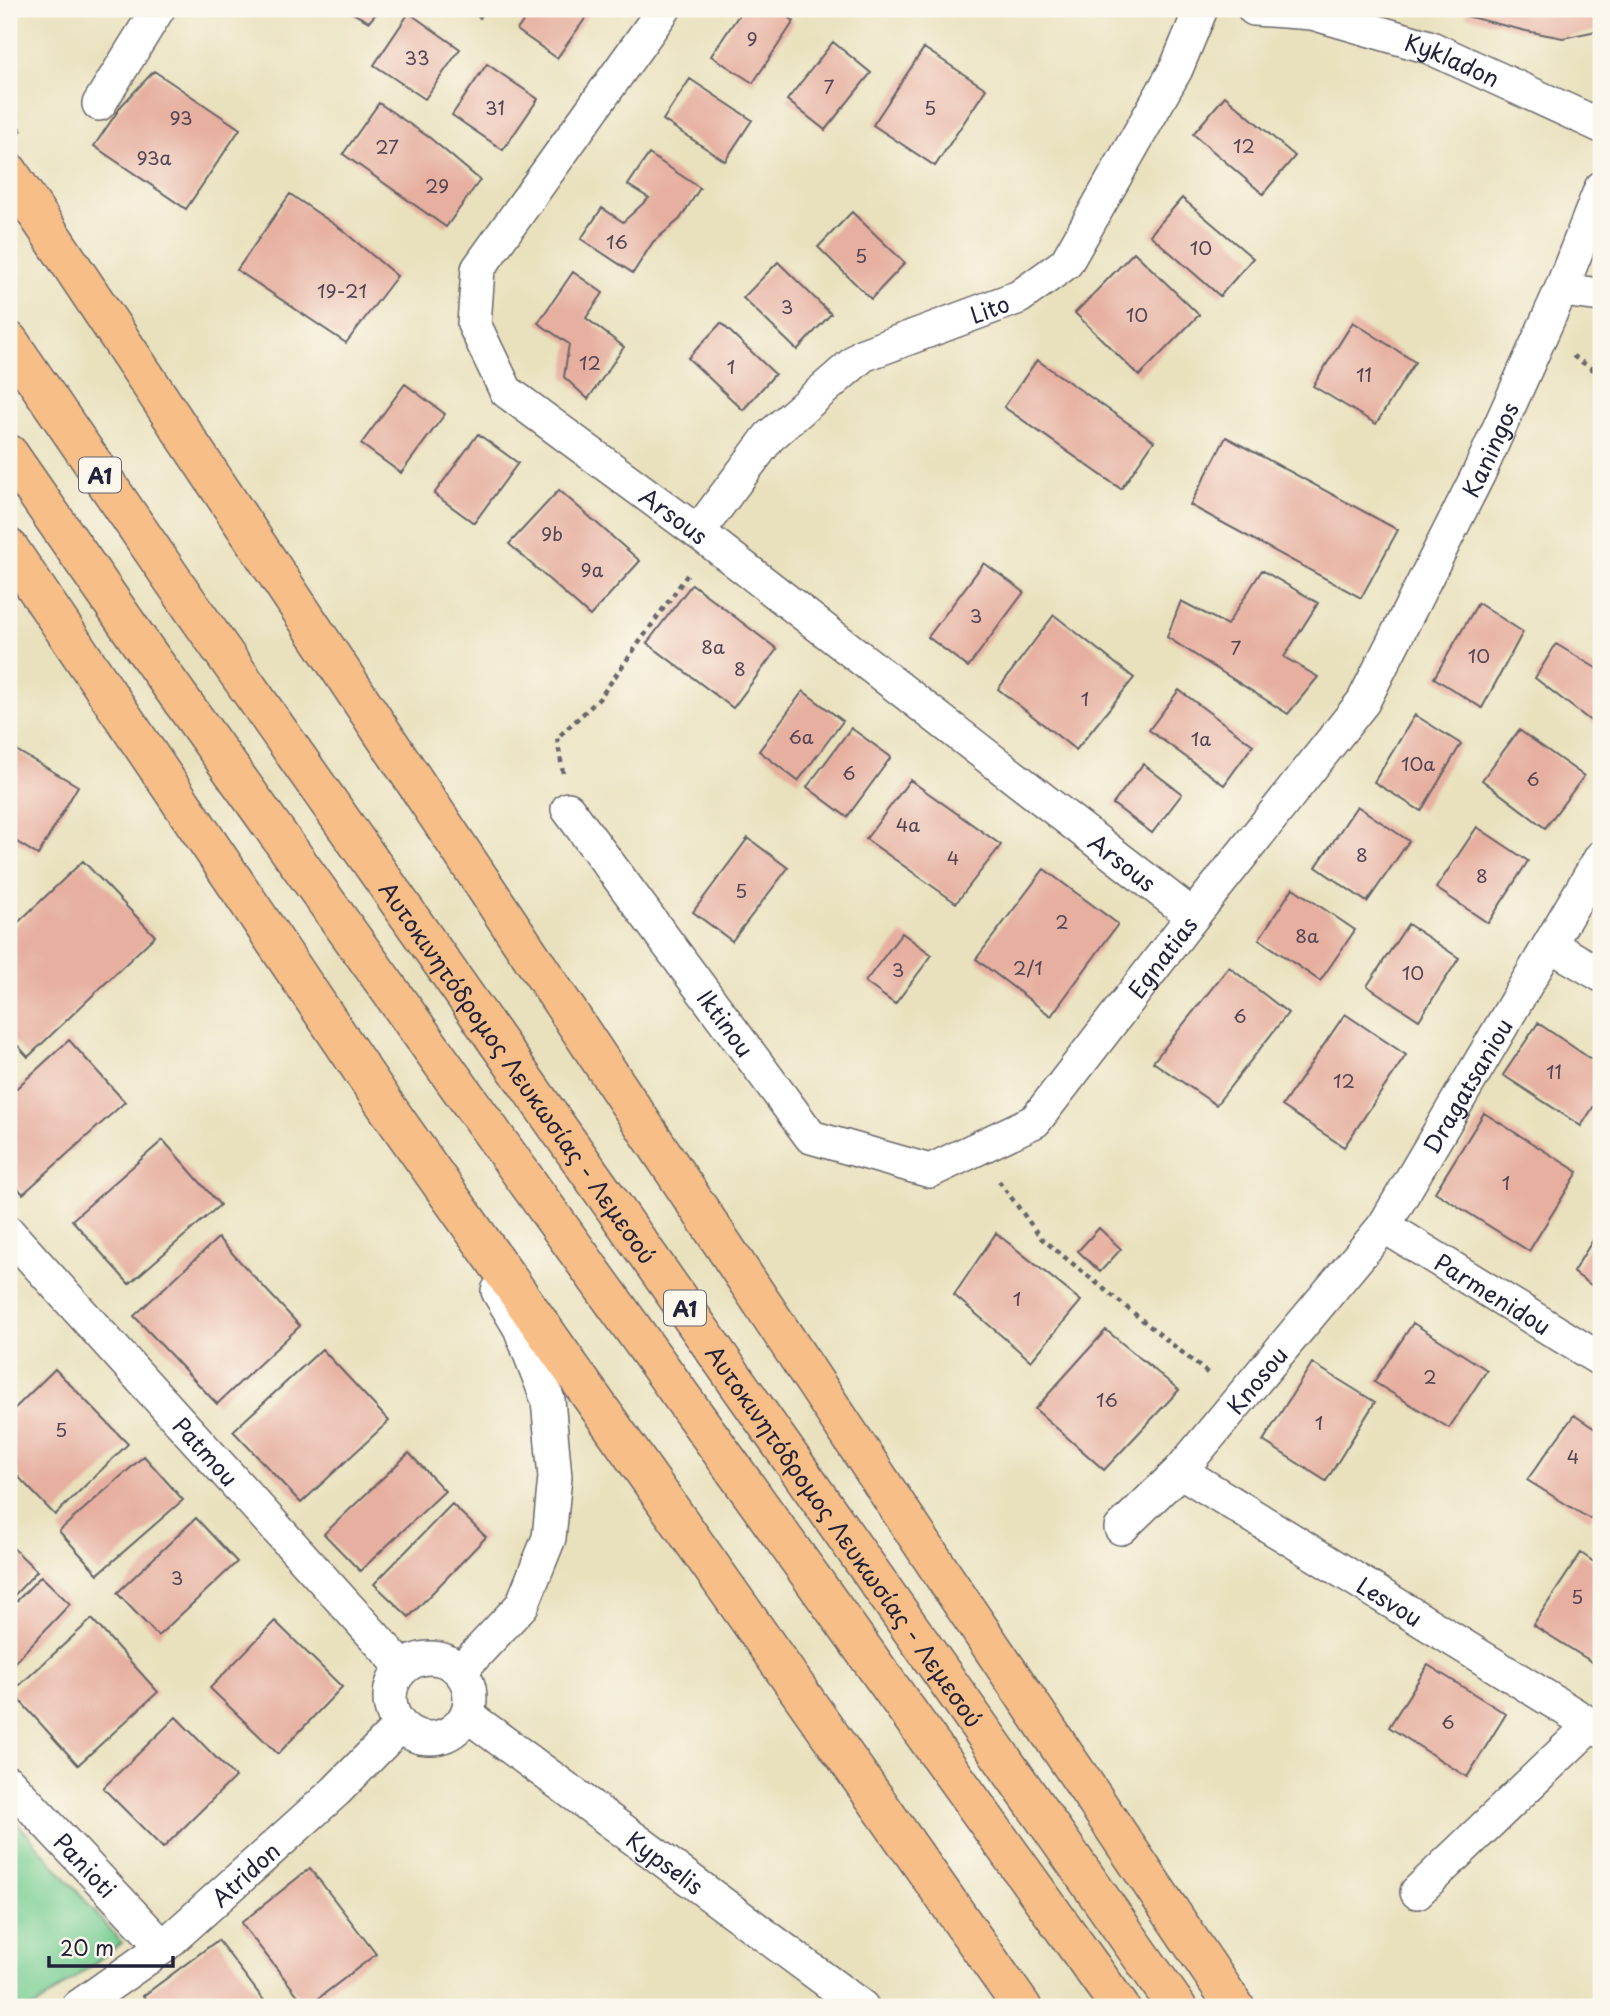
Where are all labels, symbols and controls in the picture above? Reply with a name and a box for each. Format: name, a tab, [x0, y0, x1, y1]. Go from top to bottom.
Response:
street label: Kykladon	[1401, 23, 1506, 95]
house number: 9	[746, 24, 758, 52]
house number: 33	[405, 43, 429, 71]
house number: 7	[824, 72, 835, 100]
house number: 31	[485, 93, 505, 121]
house number: 5	[924, 93, 936, 121]
house number: 93	[169, 103, 193, 131]
house number: 12	[1233, 131, 1255, 159]
house number: 27	[375, 132, 399, 160]
house number: 93a	[136, 143, 172, 171]
house number: 29	[425, 171, 449, 199]
house number: 16	[606, 227, 628, 255]
house number: 10	[1190, 233, 1212, 261]
house number: 5	[855, 241, 867, 269]
house number: 19-21	[317, 276, 367, 304]
street label: Lito	[964, 285, 1014, 331]
house number: 3	[781, 292, 793, 320]
house number: 10	[1126, 300, 1148, 328]
house number: 12	[579, 348, 601, 376]
house number: 1	[727, 352, 735, 380]
house number: 11	[1356, 360, 1372, 388]
street label: Kaningos	[1452, 396, 1526, 503]
road number: A1	[79, 458, 121, 492]
street label: Arsous	[633, 478, 716, 552]
house number: 9b	[541, 519, 563, 547]
house number: 9a	[581, 555, 604, 583]
house number: 3	[970, 601, 982, 629]
house number: 8a	[701, 632, 725, 660]
house number: 7	[1231, 633, 1242, 661]
house number: 10	[1468, 641, 1490, 669]
house number: 8	[734, 654, 746, 682]
house number: 1	[1081, 684, 1089, 712]
house number: 6a	[788, 722, 814, 750]
house number: 1a	[1191, 724, 1211, 752]
house number: 10a	[1401, 749, 1435, 777]
house number: 6	[842, 758, 856, 786]
house number: 6	[1526, 764, 1540, 792]
house number: 4a	[896, 810, 920, 838]
street label: Arsous	[1082, 824, 1164, 899]
house number: 8	[1356, 840, 1368, 868]
house number: 4	[947, 843, 959, 871]
house number: 8	[1476, 861, 1488, 889]
street label: Αυτοκινητόδρομος Λευκωσίας - Λεμεσού	[372, 873, 666, 1270]
house number: 5	[735, 876, 747, 904]
house number: 2	[1055, 907, 1069, 935]
street label: Egnatias	[1119, 908, 1205, 1005]
house number: 8a	[1295, 921, 1319, 949]
house number: 2/1	[1013, 953, 1043, 981]
house number: 3	[892, 955, 904, 983]
house number: 10	[1402, 958, 1424, 986]
street label: Iktinou	[690, 982, 763, 1064]
house number: 6	[1233, 1001, 1247, 1029]
street label: Dragatsaniou	[1413, 1011, 1520, 1160]
house number: 11	[1546, 1057, 1562, 1085]
house number: 12	[1333, 1066, 1355, 1094]
house number: 1	[1502, 1168, 1510, 1196]
street label: Parmenidou	[1428, 1244, 1558, 1343]
house number: 1	[1013, 1284, 1021, 1312]
road number: A1	[664, 1290, 706, 1326]
street label: Αυτοκινητόδρομος Λευκωσίας - Λεμεσού	[698, 1337, 992, 1734]
street label: Knosou	[1217, 1338, 1295, 1421]
house number: 2	[1423, 1362, 1437, 1390]
house number: 16	[1096, 1385, 1118, 1413]
street label: Patmou	[166, 1408, 247, 1493]
house number: 1	[1315, 1408, 1323, 1436]
house number: 5	[55, 1415, 67, 1443]
house number: 4	[1567, 1442, 1579, 1470]
house number: 3	[171, 1563, 183, 1591]
street label: Lesvou	[1351, 1567, 1430, 1634]
house number: 5	[1571, 1582, 1583, 1610]
house number: 6	[1441, 1707, 1455, 1735]
street label: Kypselis	[620, 1821, 712, 1902]
street label: Panioti	[46, 1824, 125, 1905]
street label: Atridon	[202, 1833, 287, 1914]
scale bar	[49, 1925, 173, 1969]
text: 20 m	[60, 1931, 114, 1963]

